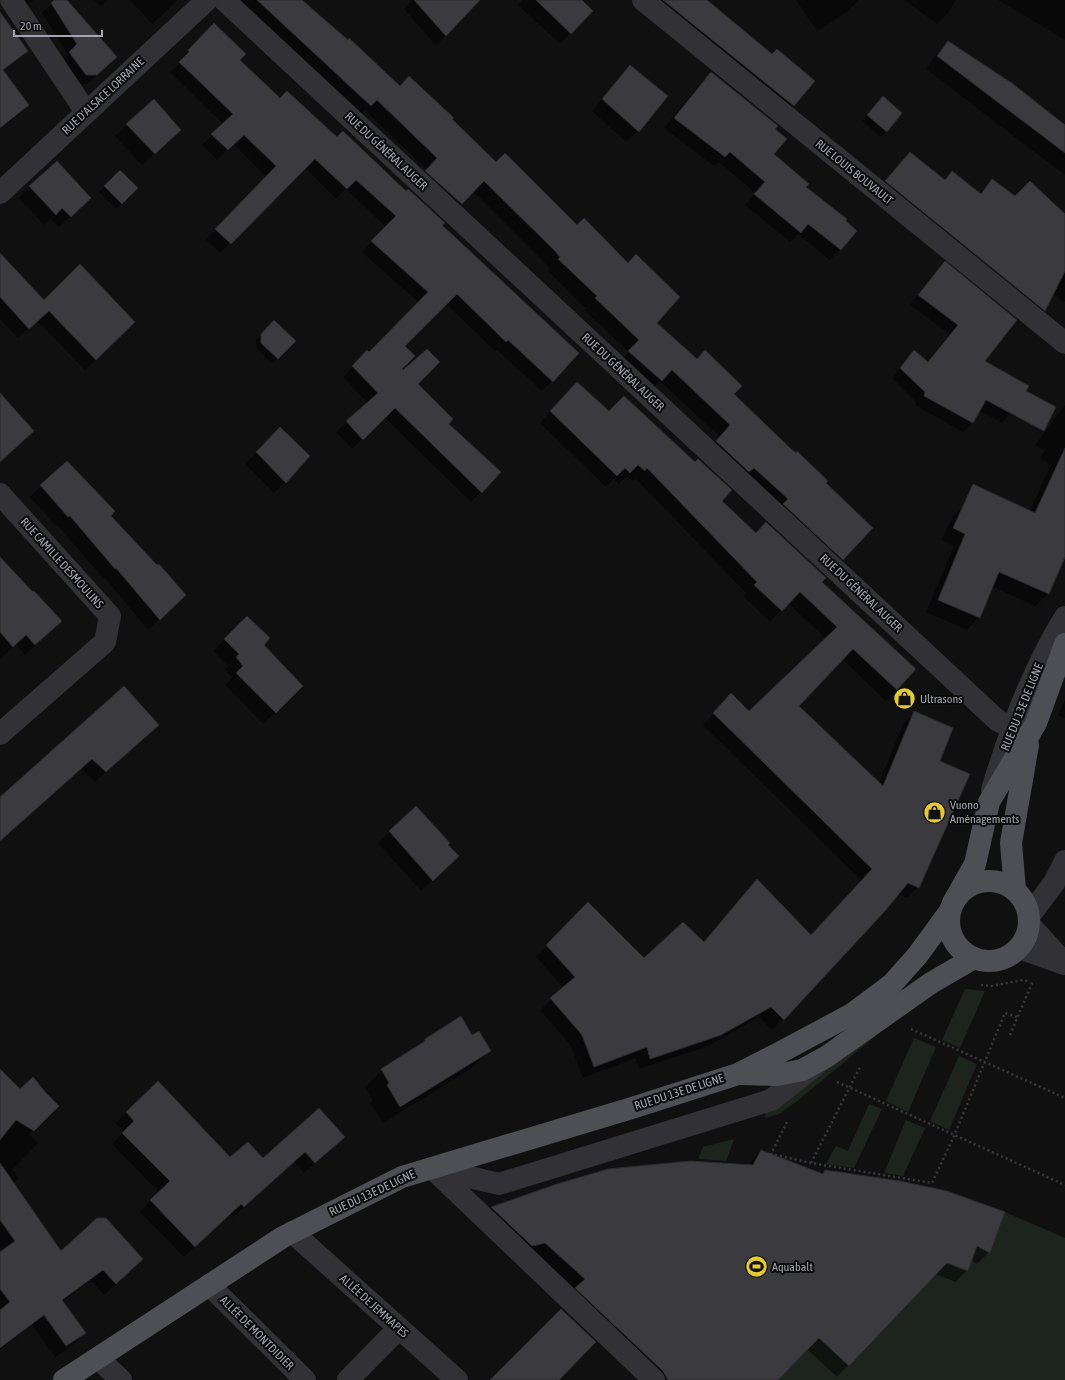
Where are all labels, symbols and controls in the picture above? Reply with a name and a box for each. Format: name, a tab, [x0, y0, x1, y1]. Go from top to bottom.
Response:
scale bar	[14, 12, 102, 38]
text: 20 m	[20, 19, 42, 33]
street label: RUE D'ALSACE LORRAINE	[59, 55, 147, 137]
street label: RUE DU GÉNÉRAL AUGER	[342, 109, 430, 193]
street label: RUE LOUIS BOUVAULT	[813, 137, 896, 208]
street label: RUE DU GÉNÉRAL AUGER	[579, 330, 667, 414]
street label: RUE CAMILLE DESMOULINS	[18, 515, 106, 611]
street label: RUE DU GÉNÉRAL AUGER	[817, 551, 905, 635]
street label: RUE DU 13E DE LIGNE	[998, 661, 1046, 753]
shop icon: Ultrasons	[892, 686, 918, 712]
place label: Ultrasons	[920, 692, 963, 706]
place label: Vuono Aménagements	[950, 798, 1019, 826]
shop icon: Vuono Aménagements	[922, 799, 948, 825]
street label: RUE DU 13E DE LIGNE	[633, 1071, 725, 1113]
street label: RUE DU 13E DE LIGNE	[327, 1167, 417, 1219]
sports icon: Aquabalt	[744, 1254, 770, 1280]
place label: Aquabalt	[772, 1260, 813, 1274]
street label: ALLÉE DE JEMMAPES	[337, 1272, 411, 1340]
street label: ALLÉE DE MONTDIDIER	[217, 1293, 297, 1373]

